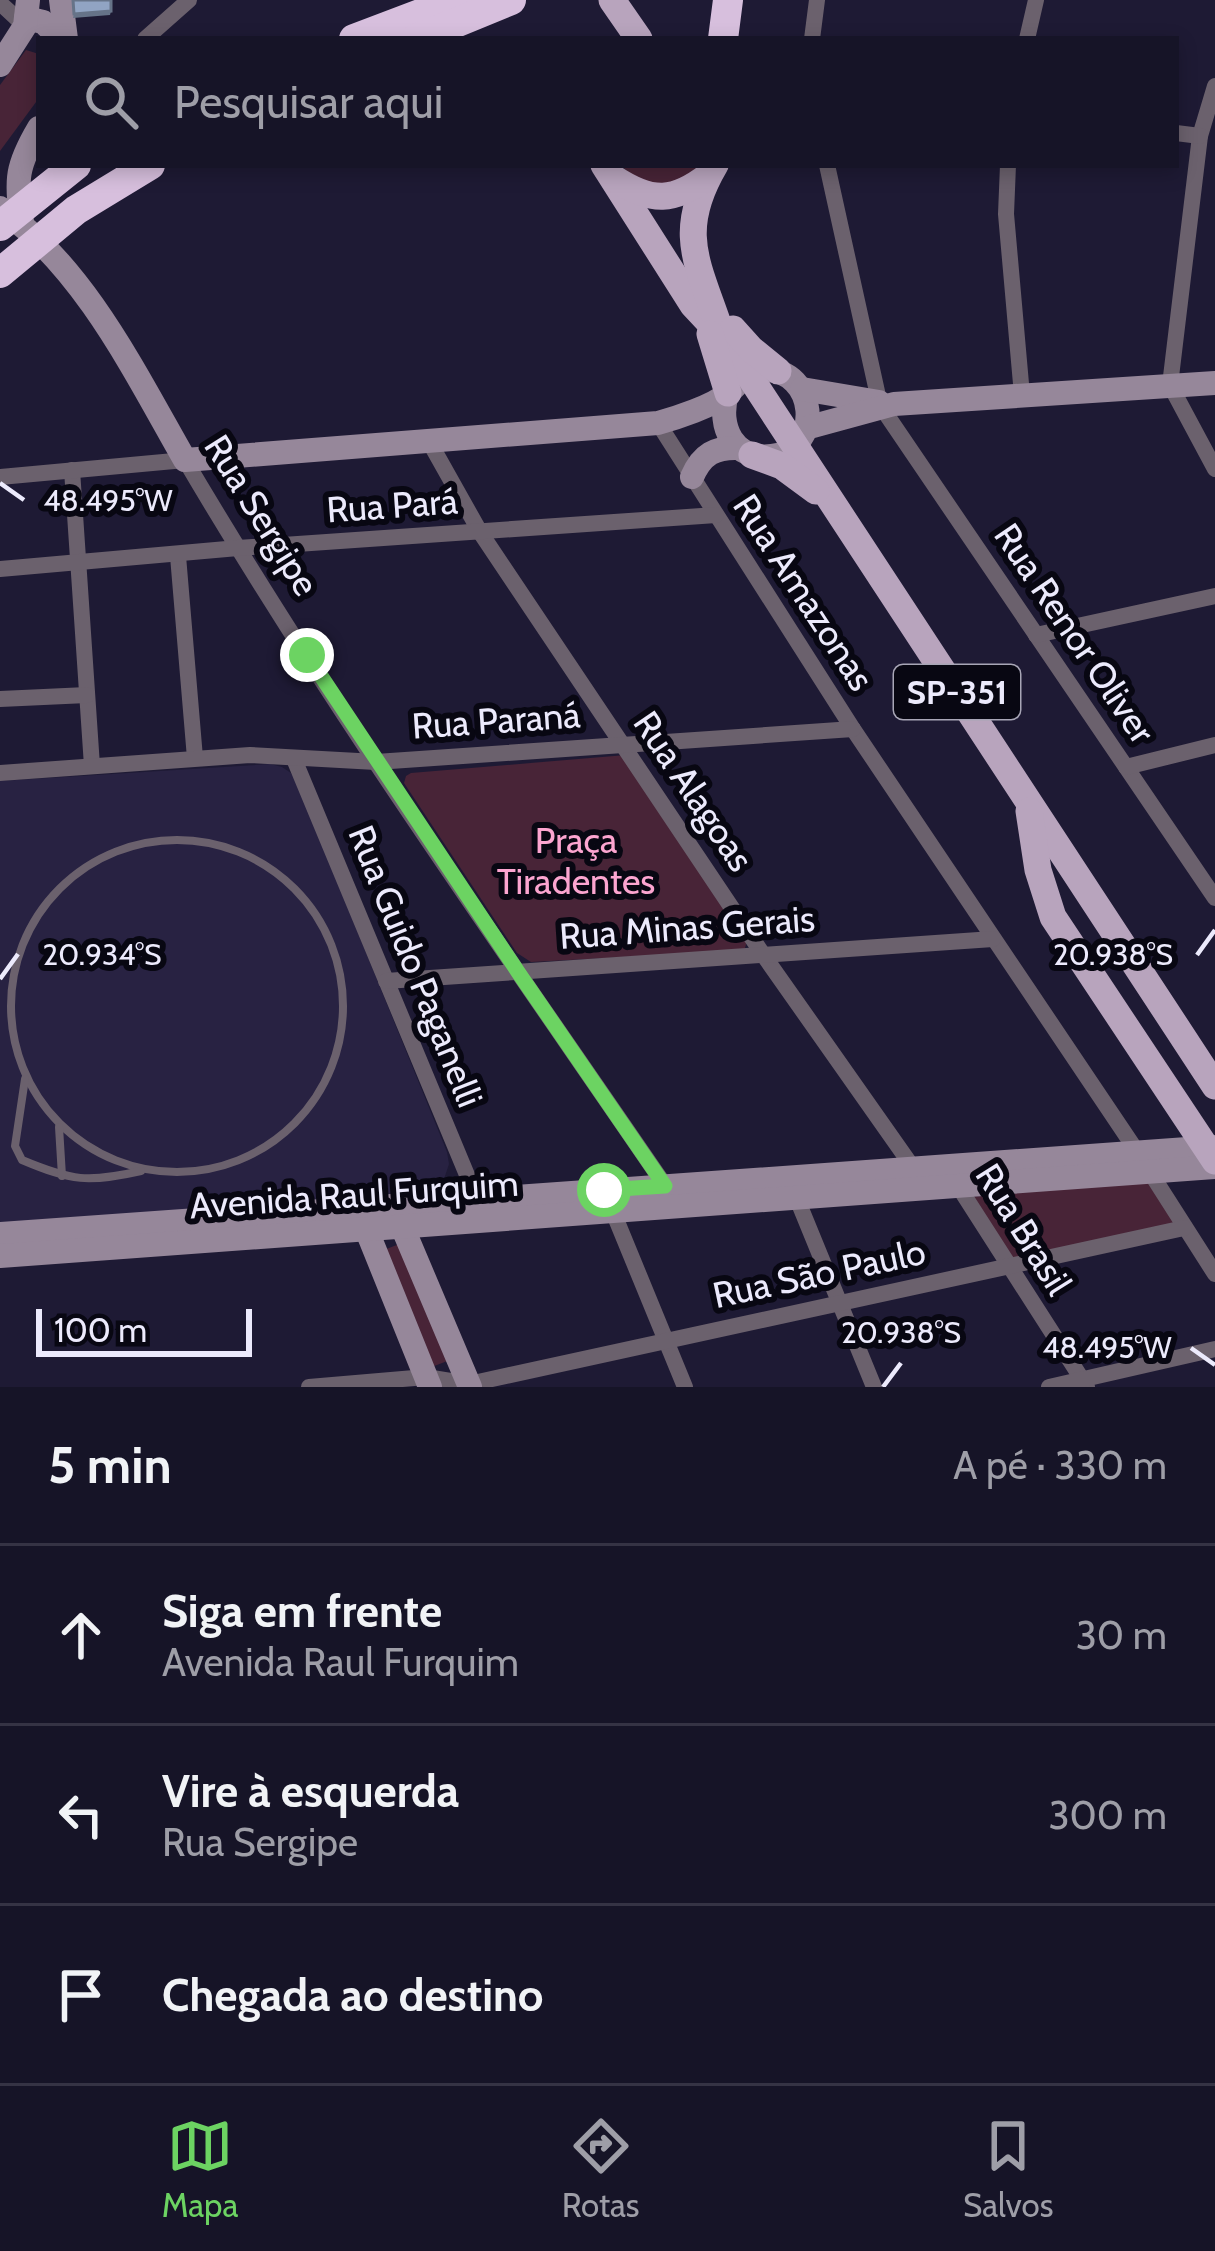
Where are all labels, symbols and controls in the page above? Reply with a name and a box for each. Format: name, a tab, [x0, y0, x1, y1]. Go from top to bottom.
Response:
search box	[36, 36, 1179, 168]
icon: search	[78, 69, 144, 135]
text: Pesquisar aqui	[174, 75, 443, 129]
street label: Rua Sergipe	[195, 427, 329, 603]
street label: Rua Pará	[325, 478, 459, 532]
text: 48.495°W	[43, 482, 173, 519]
street label: Rua Amazonas	[724, 486, 884, 698]
street label: Rua Renor Oliver	[985, 515, 1165, 752]
route end	[280, 628, 334, 682]
road number: SP-351	[894, 665, 1020, 719]
street label: Rua Paraná	[410, 692, 582, 748]
street label: Rua Alagoas	[625, 703, 763, 879]
park label: Praça Tiradentes	[497, 818, 655, 903]
street label: Rua Guido Paganelli	[339, 819, 493, 1113]
street label: Rua Minas Gerais	[558, 896, 816, 958]
text: 20.934°S	[43, 936, 161, 973]
text: 20.938°S	[1053, 936, 1173, 973]
street label: Rua Brasil	[967, 1155, 1082, 1303]
street label: Avenida Raul Furquim	[188, 1161, 520, 1227]
route start	[577, 1163, 631, 1217]
street label: Rua São Paulo	[709, 1229, 929, 1317]
scale bar	[36, 1303, 252, 1356]
text: 100 m	[54, 1310, 147, 1350]
text: 20.938°S	[841, 1314, 961, 1351]
text: 48.495°W	[1042, 1329, 1172, 1366]
text: 5 min	[48, 1434, 172, 1496]
text: A pé · 330 m	[953, 1441, 1167, 1489]
text: Siga em frente	[162, 1584, 442, 1638]
icon: ahead	[48, 1602, 114, 1668]
text: 30 m	[1076, 1611, 1167, 1659]
text: Avenida Raul Furquim	[162, 1638, 519, 1686]
text: Vire à esquerda	[162, 1764, 459, 1818]
icon: left	[48, 1782, 114, 1848]
text: 300 m	[1048, 1791, 1167, 1839]
text: Rua Sergipe	[162, 1818, 358, 1866]
icon: arrive	[48, 1962, 114, 2028]
text: Chegada ao destino	[162, 1968, 543, 2022]
tab: Mapa	[162, 2113, 238, 2225]
tab: Rotas	[562, 2113, 640, 2225]
tab: Salvos	[963, 2113, 1053, 2225]

